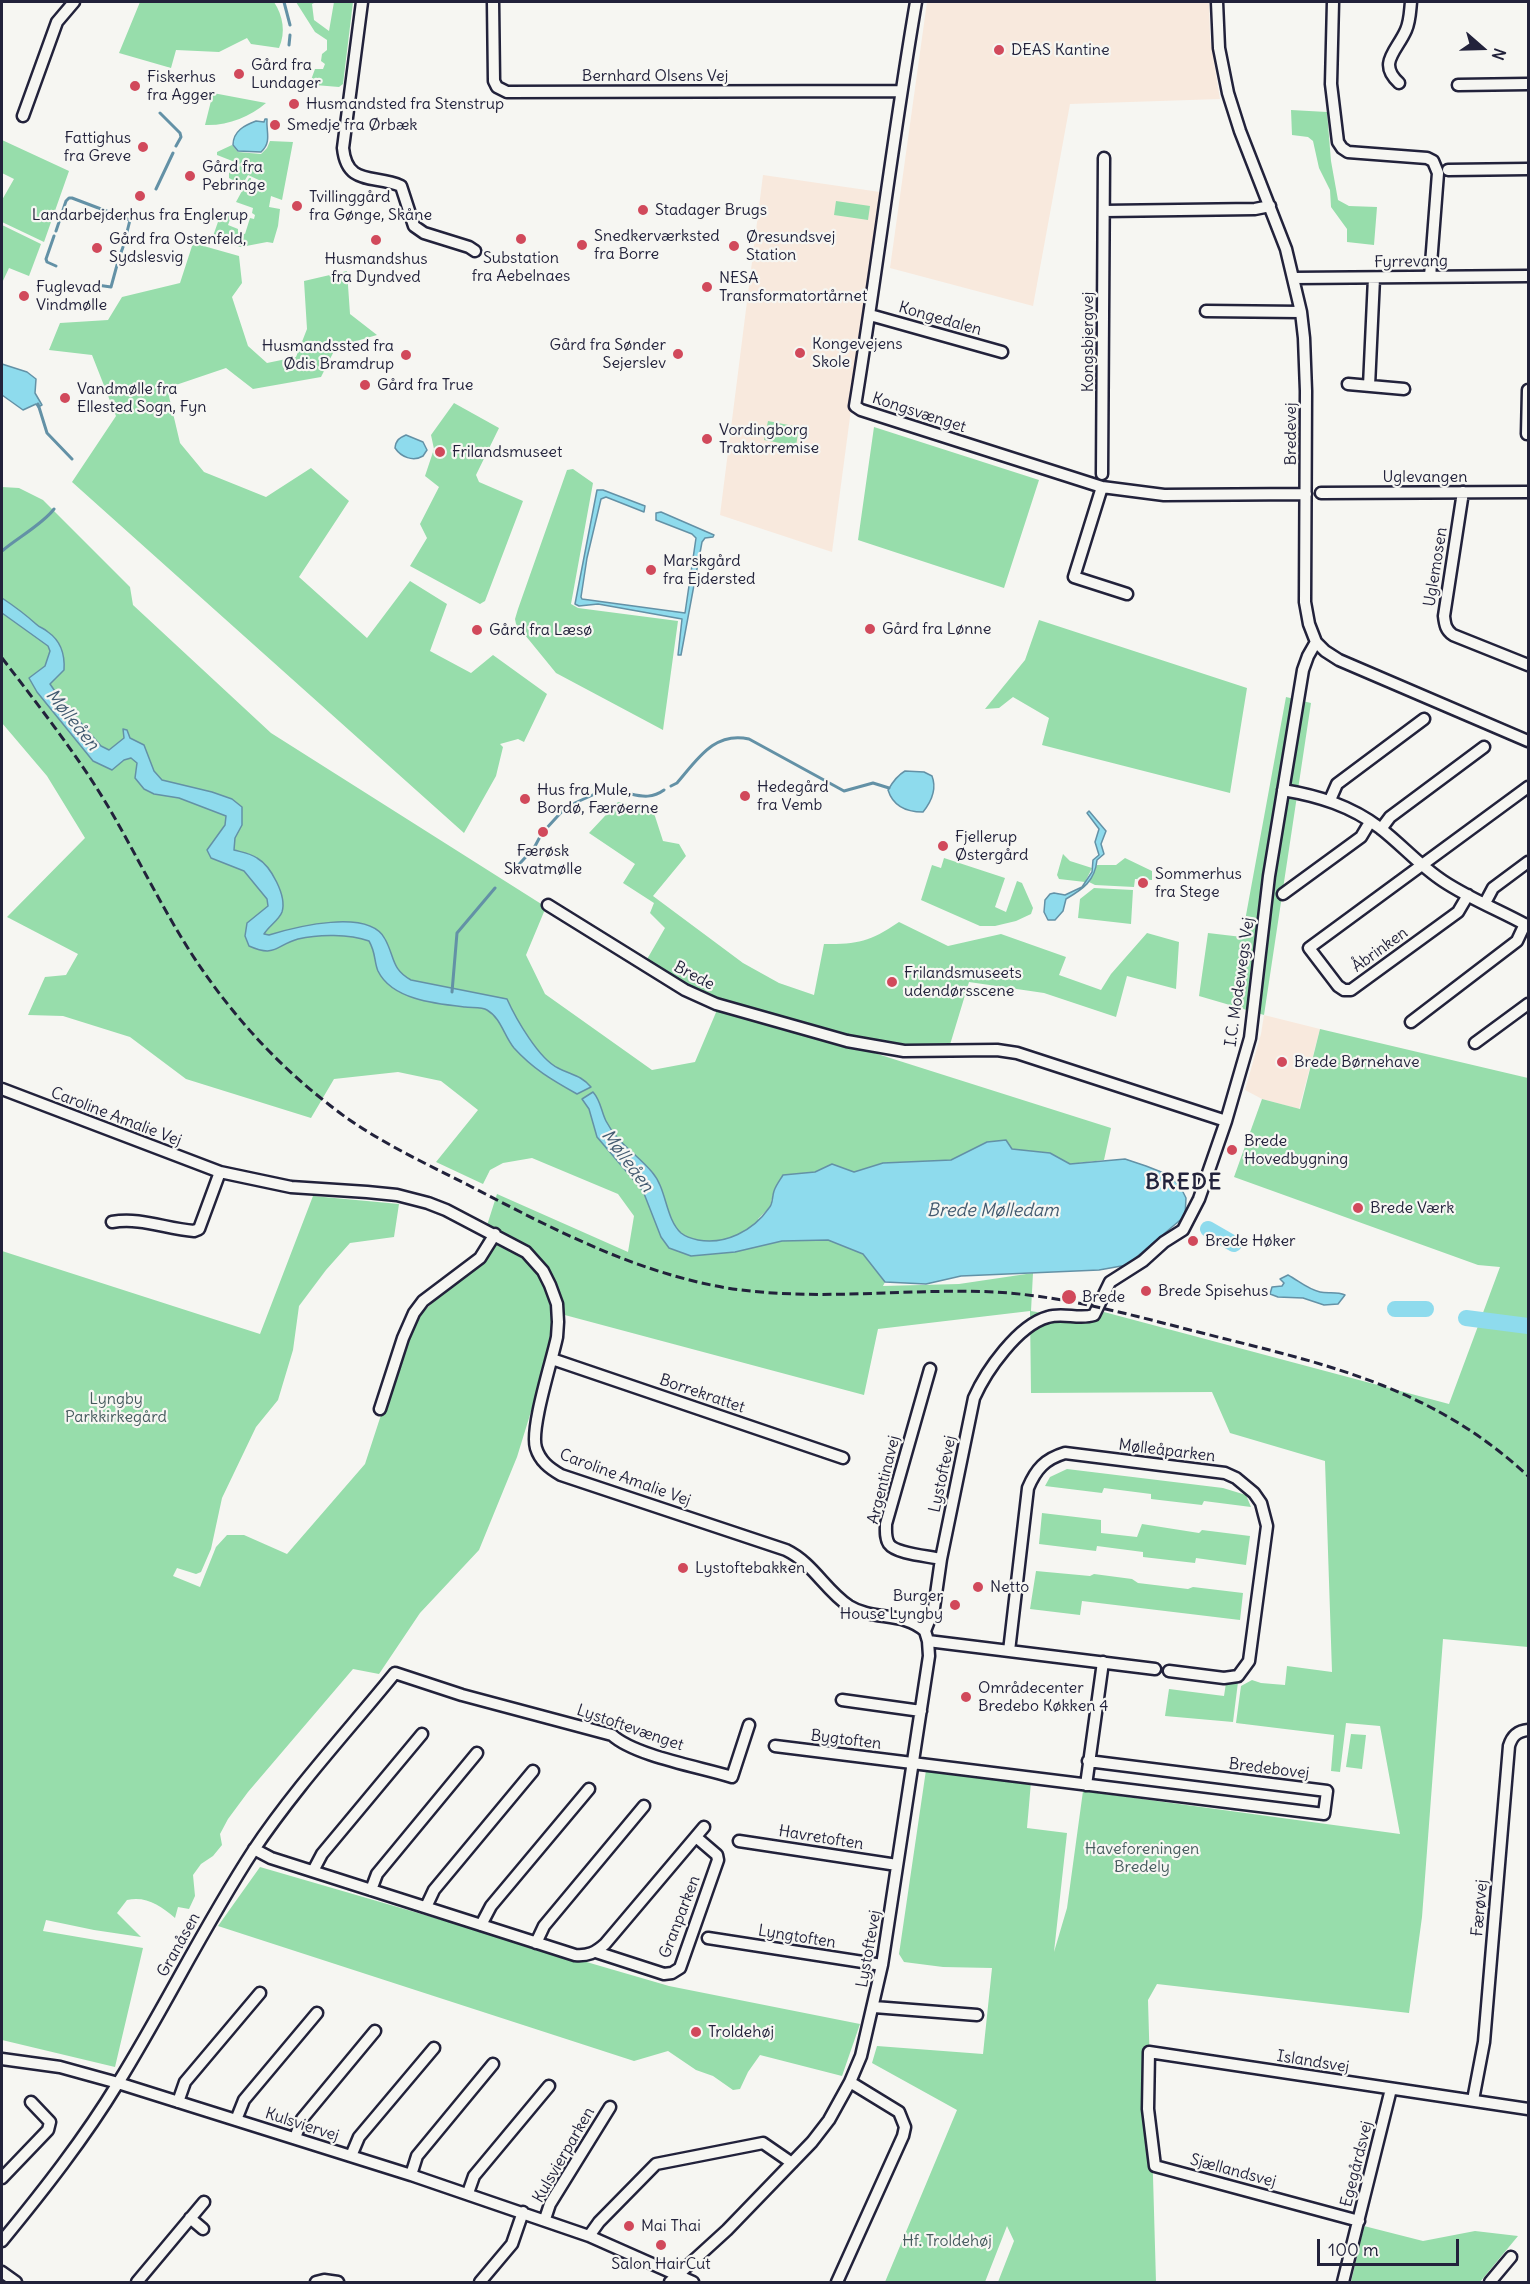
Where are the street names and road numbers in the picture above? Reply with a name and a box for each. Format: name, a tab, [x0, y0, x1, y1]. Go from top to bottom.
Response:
street label: Bernhard Olsens Vej	[582, 66, 728, 86]
street label: Fyrrevang	[1374, 252, 1448, 272]
street label: Kongsbjergvej	[1078, 292, 1098, 392]
street label: Kongedalen	[896, 298, 984, 340]
street label: Kongsvænget	[870, 389, 968, 437]
street label: Bredevej	[1281, 402, 1301, 466]
street label: Uglevangen	[1383, 467, 1467, 487]
street label: Uglemosen	[1420, 526, 1452, 608]
street label: I.C. Modewegs Vej	[1221, 916, 1259, 1048]
street label: Åbrinken	[1348, 923, 1412, 977]
street label: Brede	[670, 957, 718, 995]
street label: Caroline Amalie Vej	[48, 1083, 184, 1151]
street label: Borrekrattet	[657, 1370, 747, 1418]
street label: Argentinavej	[864, 1434, 904, 1526]
street label: Lystoftevej	[925, 1434, 961, 1514]
street label: Mølleåparken	[1117, 1436, 1217, 1466]
street label: Caroline Amalie Vej	[557, 1445, 693, 1511]
street label: Lystoftevænget	[574, 1701, 686, 1755]
street label: Bygtoften	[810, 1726, 882, 1754]
street label: Bredebovej	[1228, 1755, 1310, 1783]
street label: Havretoften	[777, 1822, 865, 1854]
street label: Granparken	[655, 1873, 705, 1961]
street label: Færøvej	[1468, 1879, 1492, 1937]
street label: Granåsen	[153, 1909, 205, 1981]
street label: Lystoftevej	[853, 1909, 885, 1989]
street label: Lyngtoften	[757, 1921, 837, 1953]
street label: Islandsvej	[1276, 2047, 1350, 2077]
street label: Kulsviervej	[263, 2104, 341, 2146]
street label: Kulsvierparken	[529, 2104, 599, 2206]
street label: Egegårdsvej	[1337, 2119, 1377, 2209]
street label: Sjællandsvej	[1188, 2150, 1278, 2192]

